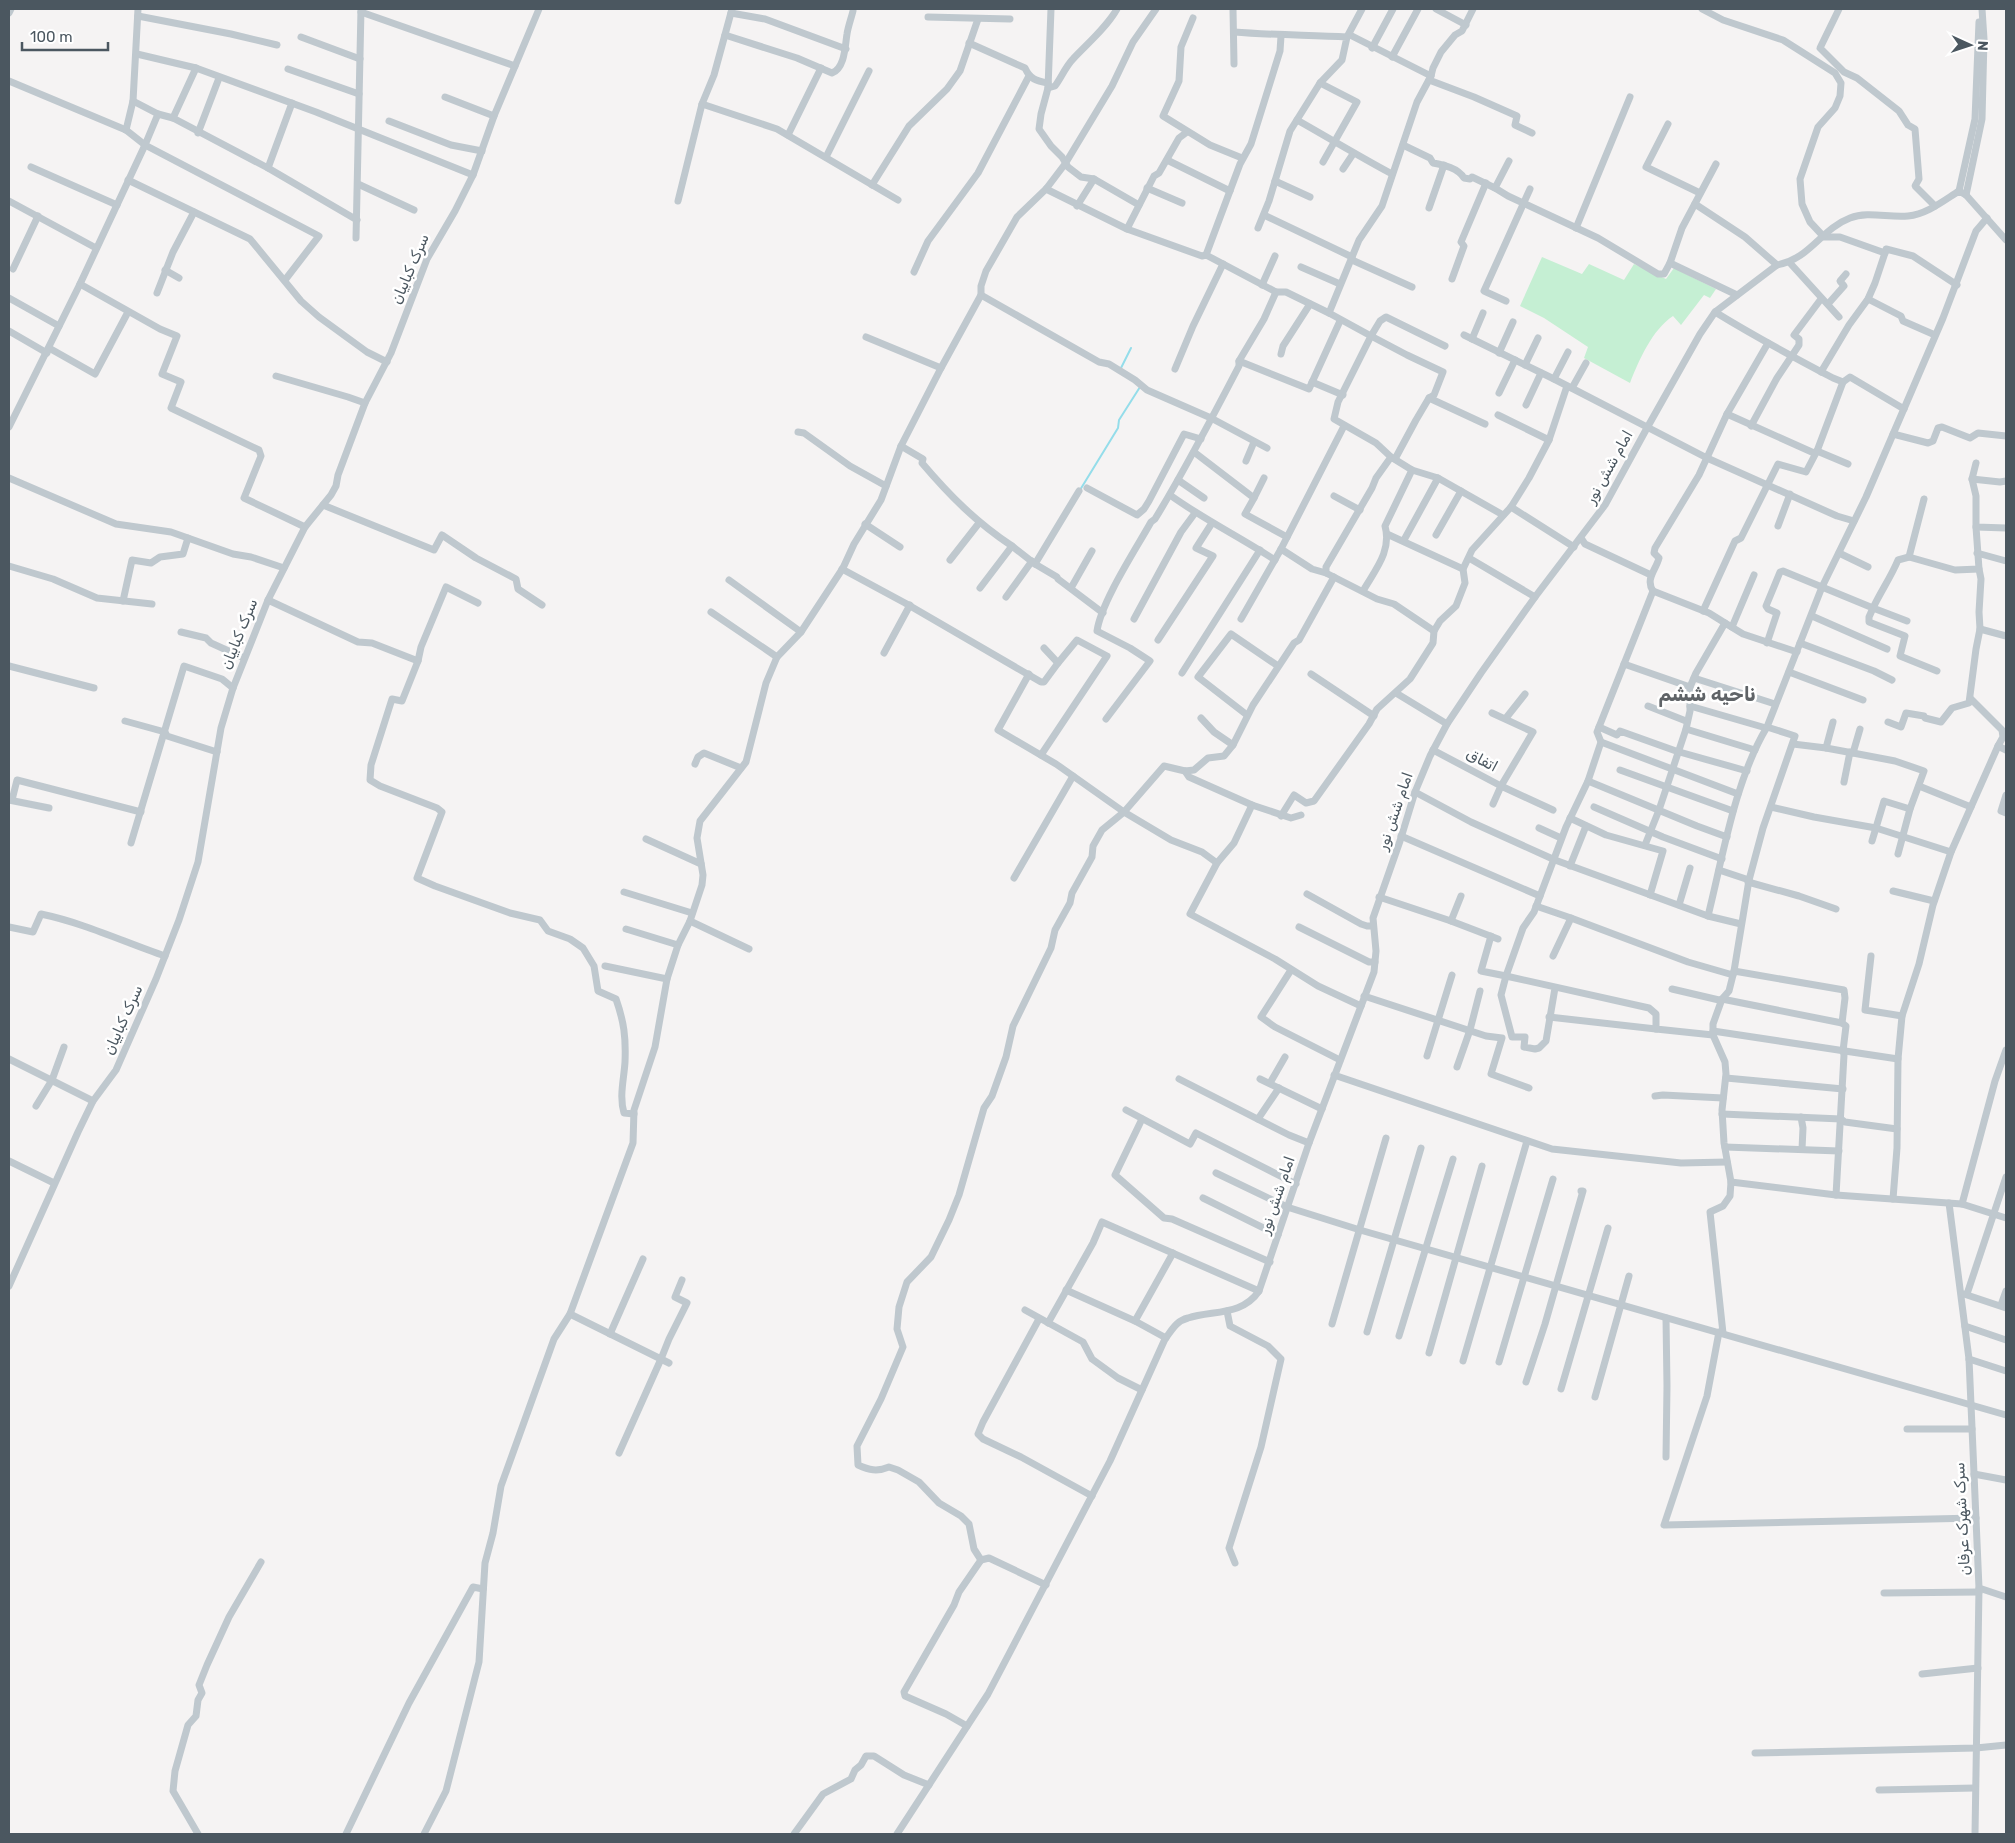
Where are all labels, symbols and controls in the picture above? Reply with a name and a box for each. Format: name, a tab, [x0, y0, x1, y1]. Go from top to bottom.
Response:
scale bar	[22, 20, 109, 52]
north arrow	[1945, 20, 1995, 70]
text: 100 m	[30, 28, 72, 46]
text: N	[1974, 40, 1991, 51]
street label: سرک کبابیان	[387, 231, 433, 307]
street label: امام شش نور	[1581, 427, 1637, 508]
street label: سرک کبابیان	[217, 596, 261, 672]
district label: ناحیه ششم	[1658, 682, 1756, 707]
street label: اتفاق	[1463, 744, 1501, 776]
street label: امام شش نور	[1373, 770, 1418, 854]
street label: سرک کبابیان	[100, 982, 146, 1058]
street label: امام شش نور	[1255, 1154, 1300, 1238]
street label: سرک شهرک عرفان	[1950, 1462, 1974, 1576]

